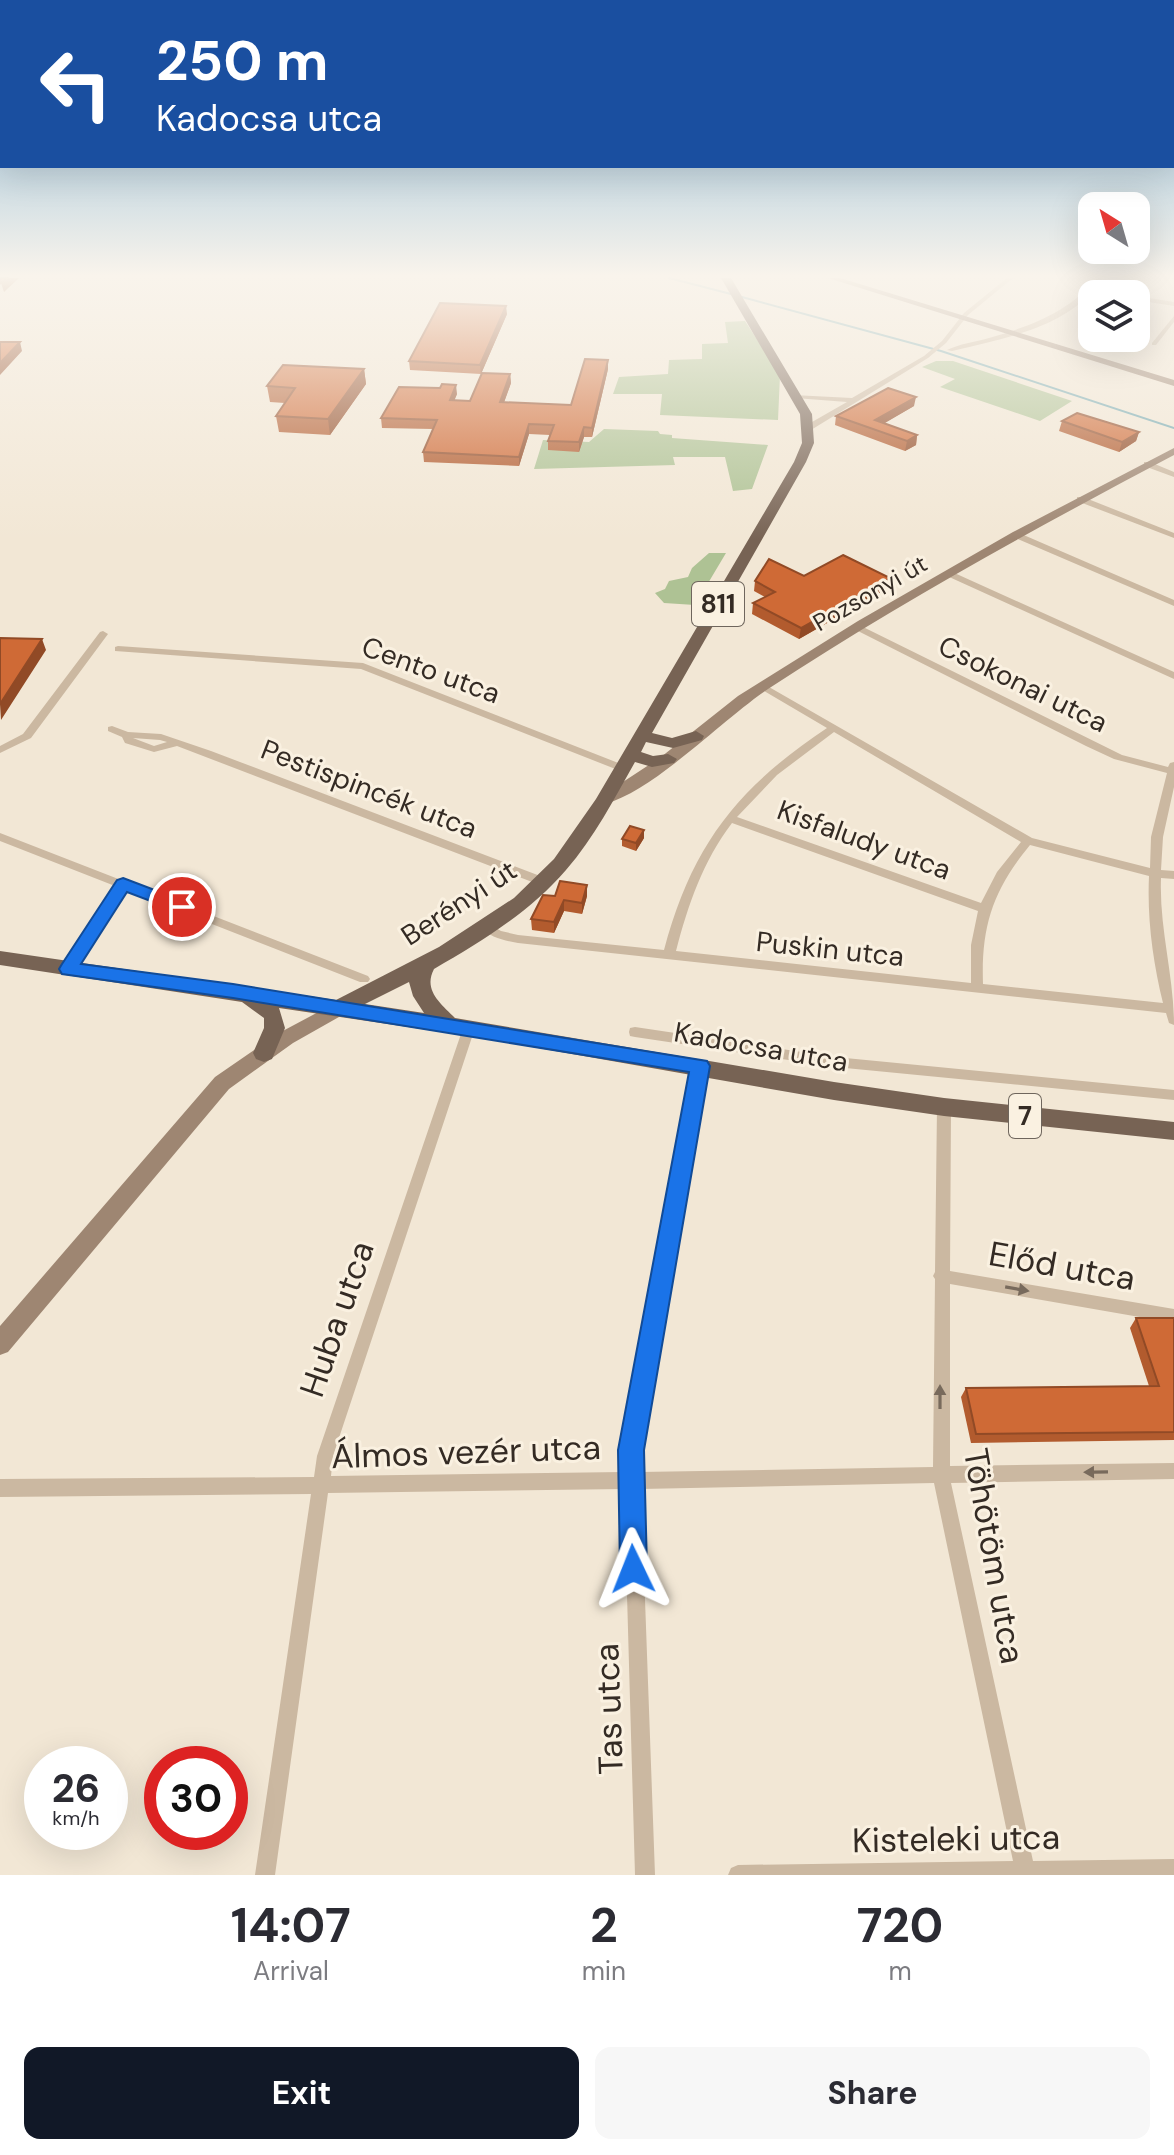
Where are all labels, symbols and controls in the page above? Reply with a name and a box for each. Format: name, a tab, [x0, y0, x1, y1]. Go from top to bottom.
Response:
text: 250 m	[156, 24, 328, 97]
icon: left	[24, 32, 128, 136]
text: Kadocsa utca	[156, 95, 382, 142]
north arrow	[1078, 192, 1150, 264]
map controls	[1078, 192, 1150, 352]
button: layers	[1078, 280, 1150, 352]
street label: Pozsonyi út	[807, 548, 933, 638]
road number: 811	[692, 582, 744, 626]
street label: Csokonai utca	[932, 627, 1114, 741]
street label: Cento utca	[357, 628, 505, 712]
street label: Pestispincék utca	[256, 731, 482, 847]
street label: Kisfaludy utca	[772, 791, 956, 889]
street label: Berényi út	[394, 852, 524, 954]
pin	[148, 873, 216, 941]
icon: arrive	[160, 885, 204, 929]
street label: Puskin utca	[754, 923, 906, 975]
street label: Kadocsa utca	[671, 1014, 851, 1080]
road number: 7	[1009, 1094, 1041, 1138]
street label: Előd utca	[985, 1231, 1139, 1301]
street label: Huba utca	[289, 1235, 385, 1403]
one-way arrow	[1005, 1284, 1030, 1296]
one-way arrow	[934, 1384, 946, 1409]
street label: Álmos vezér utca	[330, 1425, 602, 1479]
street label: Töhötöm utca	[953, 1445, 1035, 1667]
one-way arrow	[1083, 1466, 1108, 1478]
position arrow	[591, 1527, 675, 1611]
street label: Tas utca	[584, 1643, 634, 1775]
speed limit sign: 30	[144, 1746, 248, 1850]
text: 26	[52, 1762, 100, 1814]
text: km/h	[52, 1805, 100, 1831]
street label: Kisteleki utca	[852, 1815, 1060, 1863]
text: 14:07	[231, 1894, 351, 1957]
text: 2	[590, 1894, 618, 1957]
text: 720	[857, 1894, 943, 1957]
text: Arrival	[253, 1954, 329, 1988]
text: min	[582, 1954, 626, 1988]
text: m	[888, 1954, 912, 1988]
button: Exit	[24, 2047, 579, 2139]
button: Share	[595, 2047, 1150, 2139]

